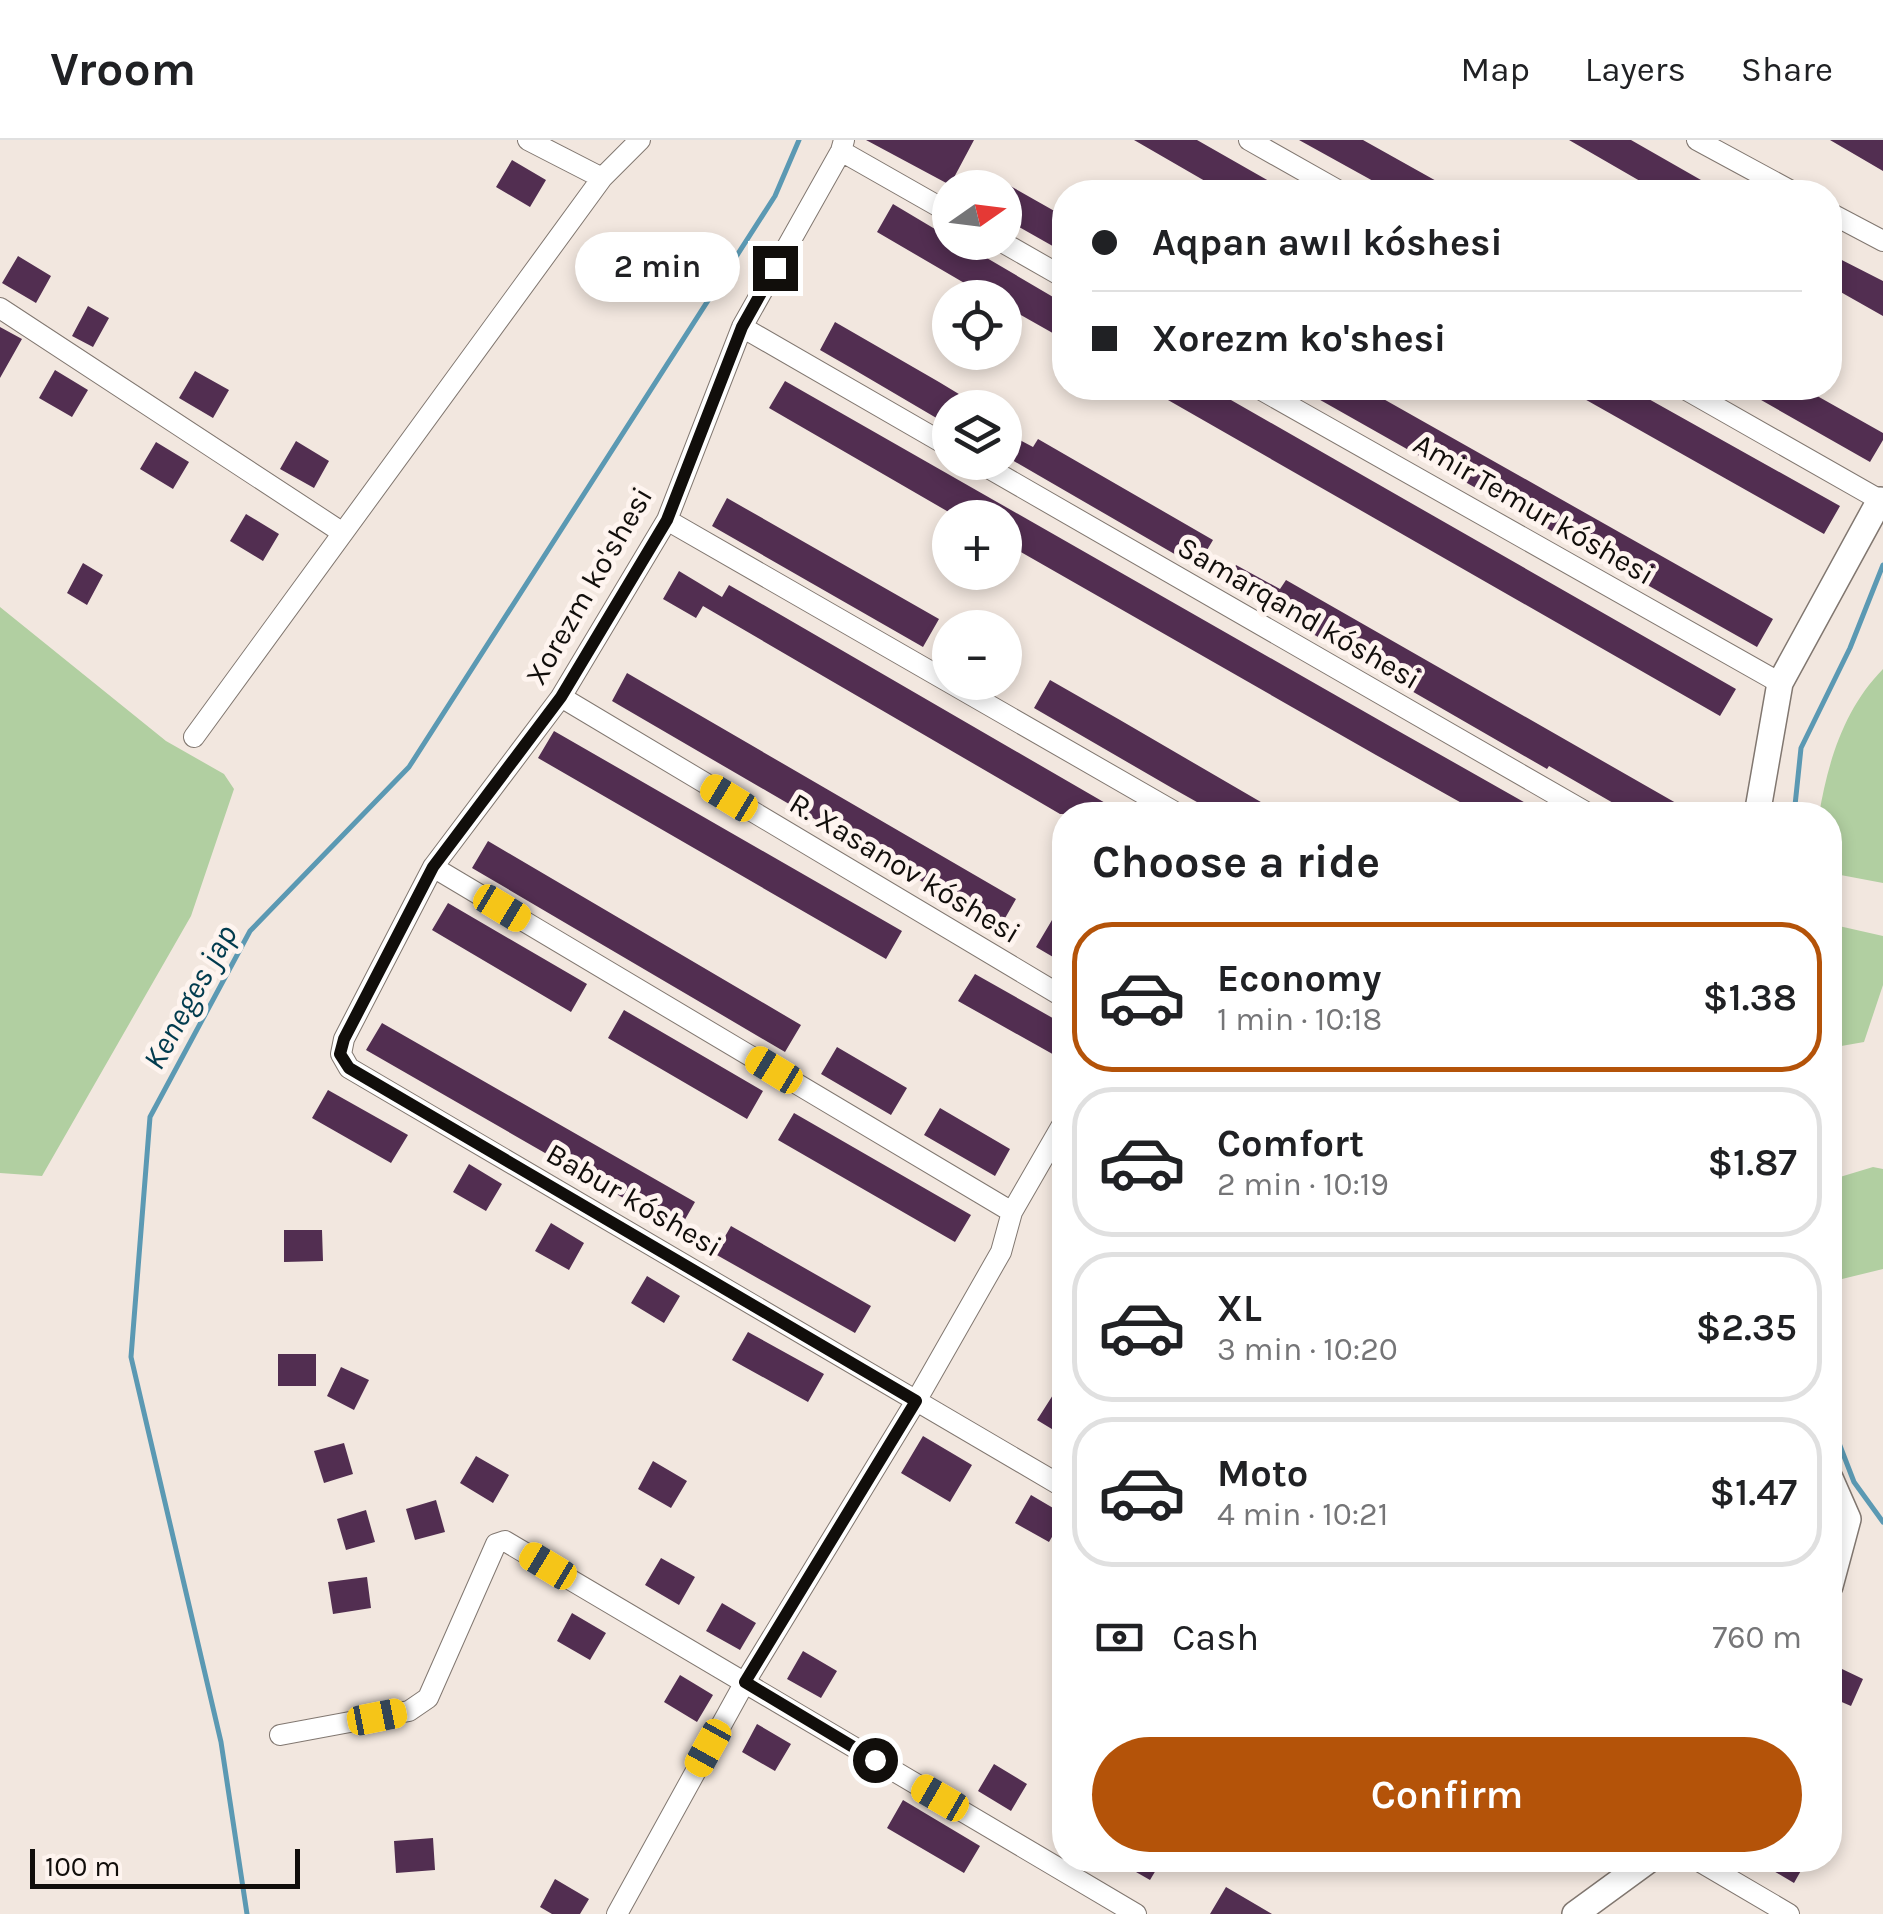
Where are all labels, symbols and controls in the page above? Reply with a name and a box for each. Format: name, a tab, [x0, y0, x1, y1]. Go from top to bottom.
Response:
text: Vroom	[50, 41, 196, 97]
text: Map	[1460, 49, 1530, 90]
text: Layers	[1585, 49, 1686, 90]
text: Share	[1741, 49, 1833, 90]
north arrow	[932, 170, 1022, 260]
map controls	[932, 170, 1022, 700]
text: Aqpan awıl kóshesi	[1152, 220, 1503, 265]
callout: 2 min	[575, 233, 740, 303]
route end	[753, 246, 798, 291]
text: 2 min	[614, 248, 701, 285]
button: locate	[932, 280, 1022, 370]
text: Xorezm ko'shesi	[1152, 316, 1446, 361]
button: layers	[932, 390, 1022, 480]
street label: Amir Temur kóshesi	[1407, 425, 1661, 593]
street label: Xorezm ko'shesi	[518, 481, 660, 691]
button: +	[932, 500, 1022, 590]
street label: Samarqand kóshesi	[1171, 529, 1427, 697]
button: −	[932, 610, 1022, 700]
car	[696, 770, 762, 826]
street label: R. Xasanov kóshesi	[783, 785, 1027, 951]
text: Choose a ride	[1092, 836, 1380, 888]
car	[469, 880, 535, 936]
water label: Keneges jap	[135, 918, 245, 1076]
icon: car	[1097, 952, 1187, 1042]
text: Economy	[1217, 956, 1381, 1001]
text: $1.38	[1703, 975, 1797, 1020]
text: 1 min · 10:18	[1217, 1001, 1382, 1038]
car	[741, 1042, 807, 1098]
icon: car	[1097, 1117, 1187, 1207]
text: Comfort	[1217, 1121, 1364, 1166]
street label: Babur kóshesi	[540, 1135, 728, 1265]
text: $1.87	[1708, 1140, 1797, 1185]
text: 2 min · 10:19	[1217, 1166, 1389, 1203]
icon: car	[1097, 1282, 1187, 1372]
text: XL	[1217, 1286, 1262, 1331]
text: $2.35	[1696, 1305, 1797, 1350]
text: 3 min · 10:20	[1217, 1331, 1398, 1368]
icon: car	[1097, 1447, 1187, 1537]
text: Moto	[1217, 1451, 1308, 1496]
text: $1.47	[1710, 1470, 1797, 1515]
text: 4 min · 10:21	[1217, 1496, 1388, 1533]
car	[515, 1538, 581, 1594]
icon: cash	[1092, 1610, 1147, 1665]
text: Cash	[1172, 1615, 1259, 1660]
text: 760 m	[1712, 1619, 1802, 1656]
car	[345, 1697, 409, 1737]
car	[680, 1714, 736, 1782]
button: Confirm	[1092, 1737, 1802, 1852]
route start	[853, 1738, 898, 1783]
car	[907, 1770, 973, 1826]
scale bar	[30, 1844, 300, 1888]
text: 100 m	[45, 1850, 120, 1883]

